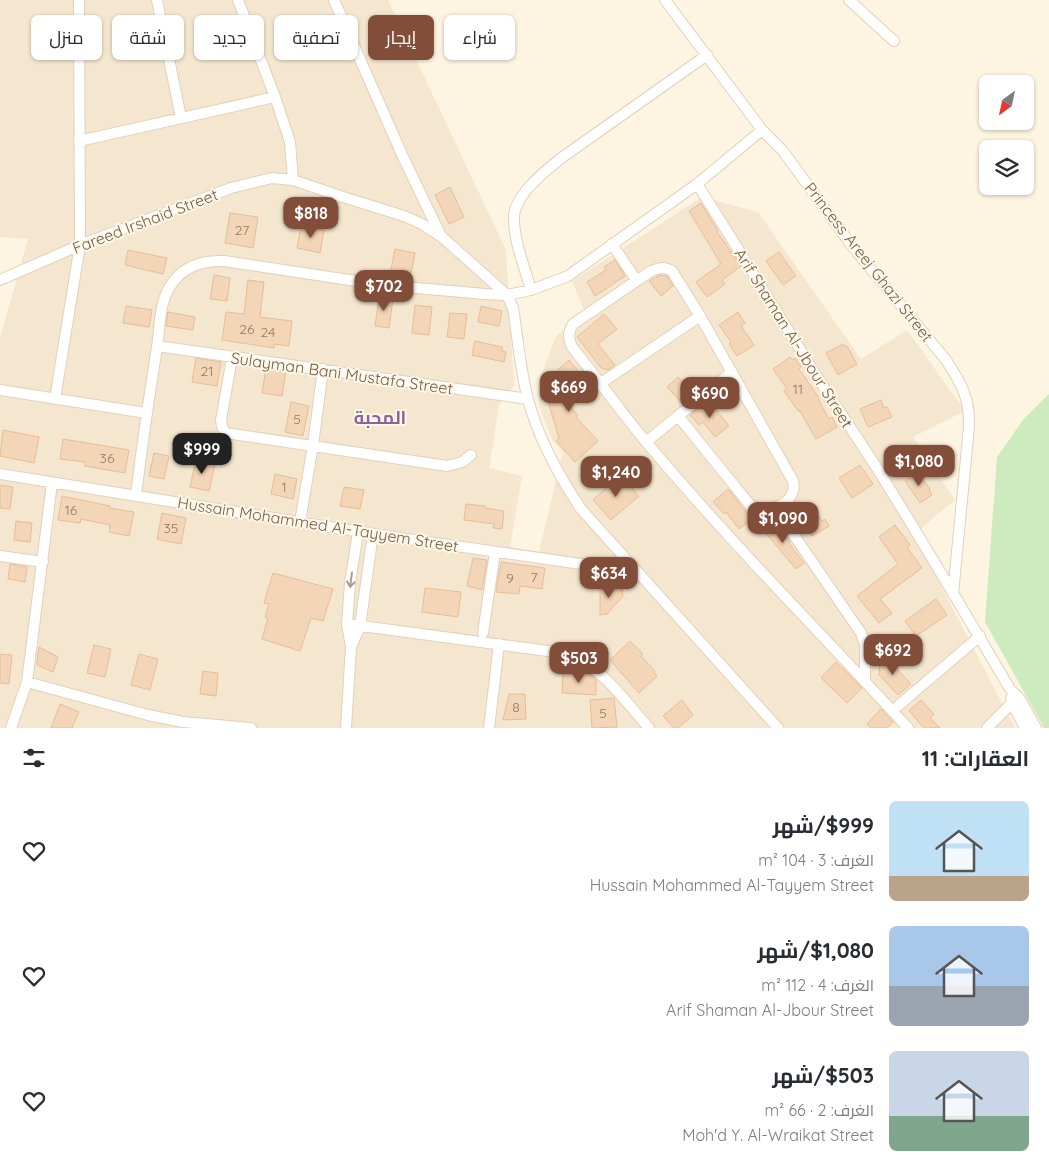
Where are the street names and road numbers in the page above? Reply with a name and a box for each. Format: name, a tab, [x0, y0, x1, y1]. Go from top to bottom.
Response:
street label: Princess Areej Ghazi Street	[800, 178, 938, 346]
street label: Fareed Irshaid Street	[70, 184, 220, 258]
street label: Arif Shaman Al-Jbour Street	[730, 245, 858, 431]
street label: Sulayman Bani Mustafa Street	[230, 348, 454, 398]
street label: Hussain Mohammed Al-Tayyem Street	[176, 492, 460, 556]

